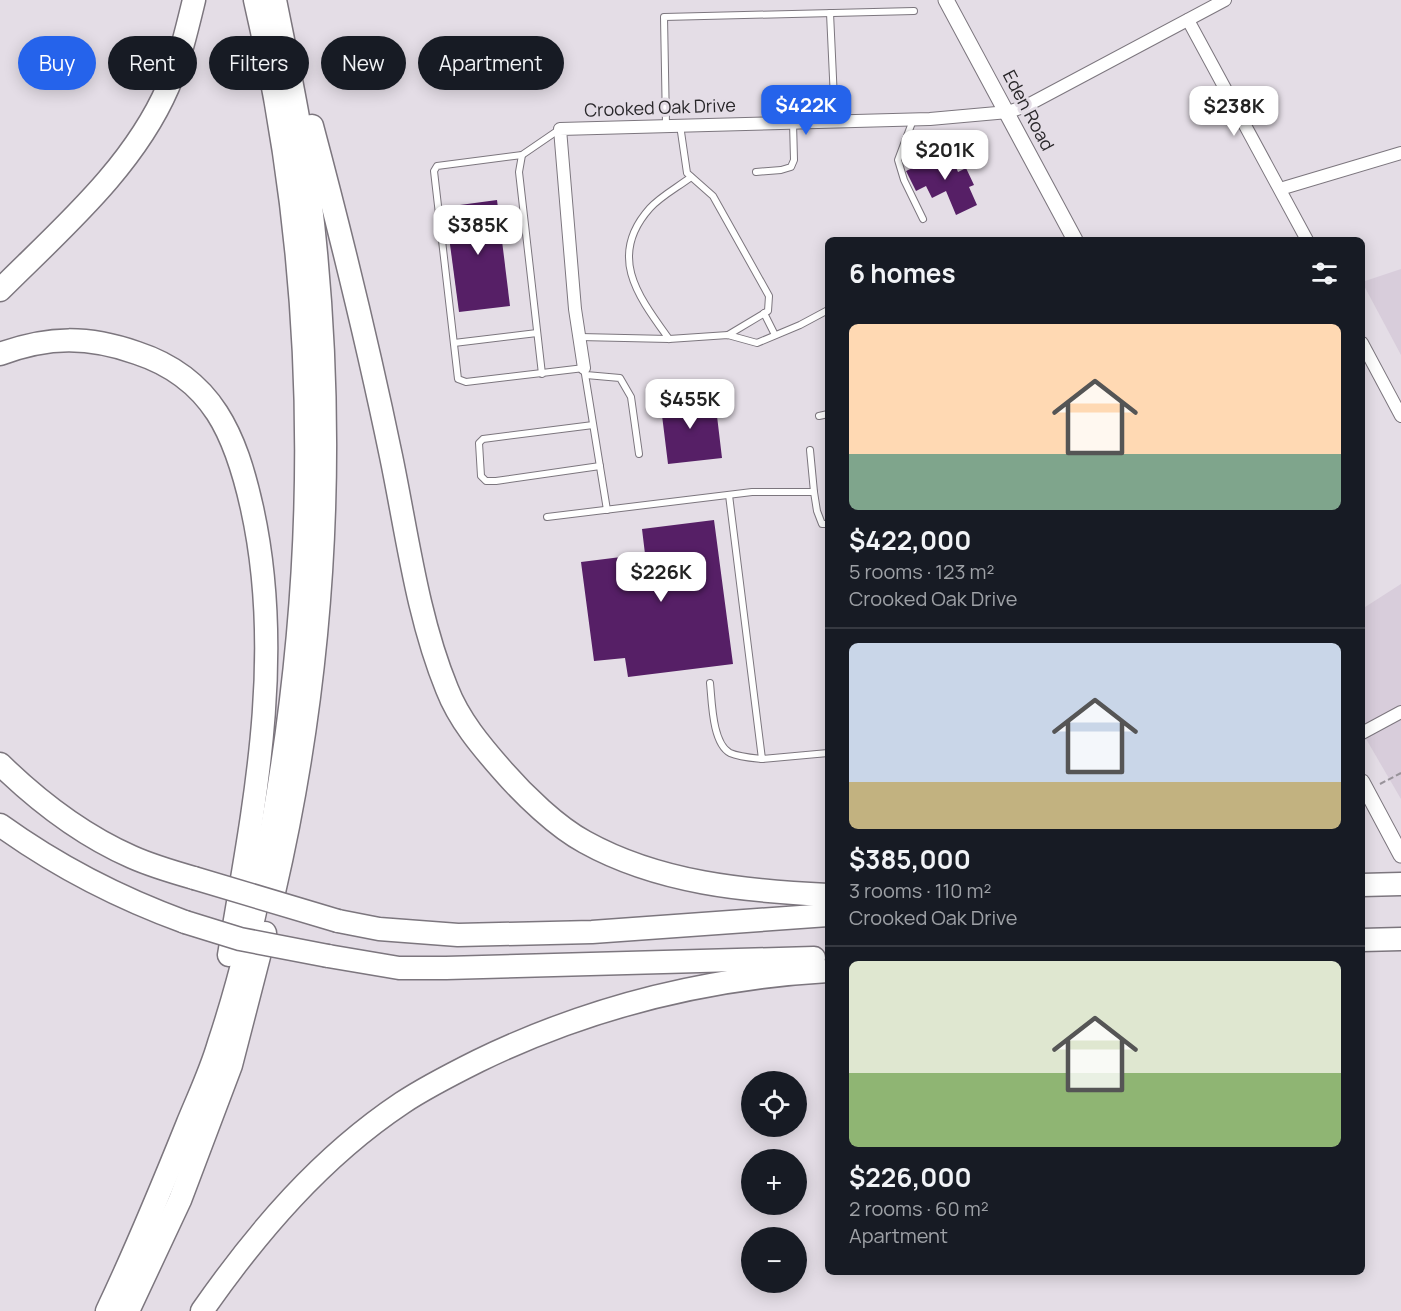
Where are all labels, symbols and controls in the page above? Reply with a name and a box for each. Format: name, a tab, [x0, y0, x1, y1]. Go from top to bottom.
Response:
chip: Buy	[18, 36, 96, 90]
chip: Rent	[108, 36, 197, 90]
chip: Filters	[209, 36, 309, 90]
chip: New	[321, 36, 406, 90]
chip: Apartment	[418, 36, 564, 90]
street label: Eden Road	[998, 65, 1060, 155]
pin: $422K	[764, 85, 848, 136]
pin: $238K	[1192, 86, 1276, 137]
text: $422K	[775, 91, 837, 118]
street label: Crooked Oak Drive	[584, 92, 736, 122]
text: $238K	[1203, 92, 1265, 119]
pin: $201K	[903, 130, 987, 181]
text: $201K	[915, 136, 975, 163]
pin: $385K	[436, 205, 520, 256]
text: $385K	[447, 211, 509, 238]
text: 6 homes	[849, 255, 956, 291]
icon: filters	[1308, 257, 1341, 290]
icon: home	[1041, 363, 1149, 471]
pin: $455K	[648, 379, 732, 430]
text: $455K	[659, 385, 721, 412]
text: $422,000	[849, 522, 971, 558]
pin: $226K	[619, 552, 703, 603]
text: $226K	[630, 558, 692, 585]
text: 5 rooms · 123 m²	[849, 558, 994, 585]
text: Crooked Oak Drive	[849, 585, 1018, 612]
icon: home	[1041, 682, 1149, 790]
text: $385,000	[849, 841, 971, 877]
text: 3 rooms · 110 m²	[849, 877, 991, 904]
text: Crooked Oak Drive	[849, 904, 1018, 931]
icon: home	[1041, 1000, 1149, 1108]
map controls	[741, 1071, 807, 1293]
button: locate	[741, 1071, 807, 1137]
button: +	[741, 1149, 807, 1215]
text: $226,000	[849, 1159, 972, 1195]
text: 2 rooms · 60 m²	[849, 1195, 989, 1222]
text: Apartment	[849, 1222, 948, 1249]
button: −	[741, 1227, 807, 1293]

